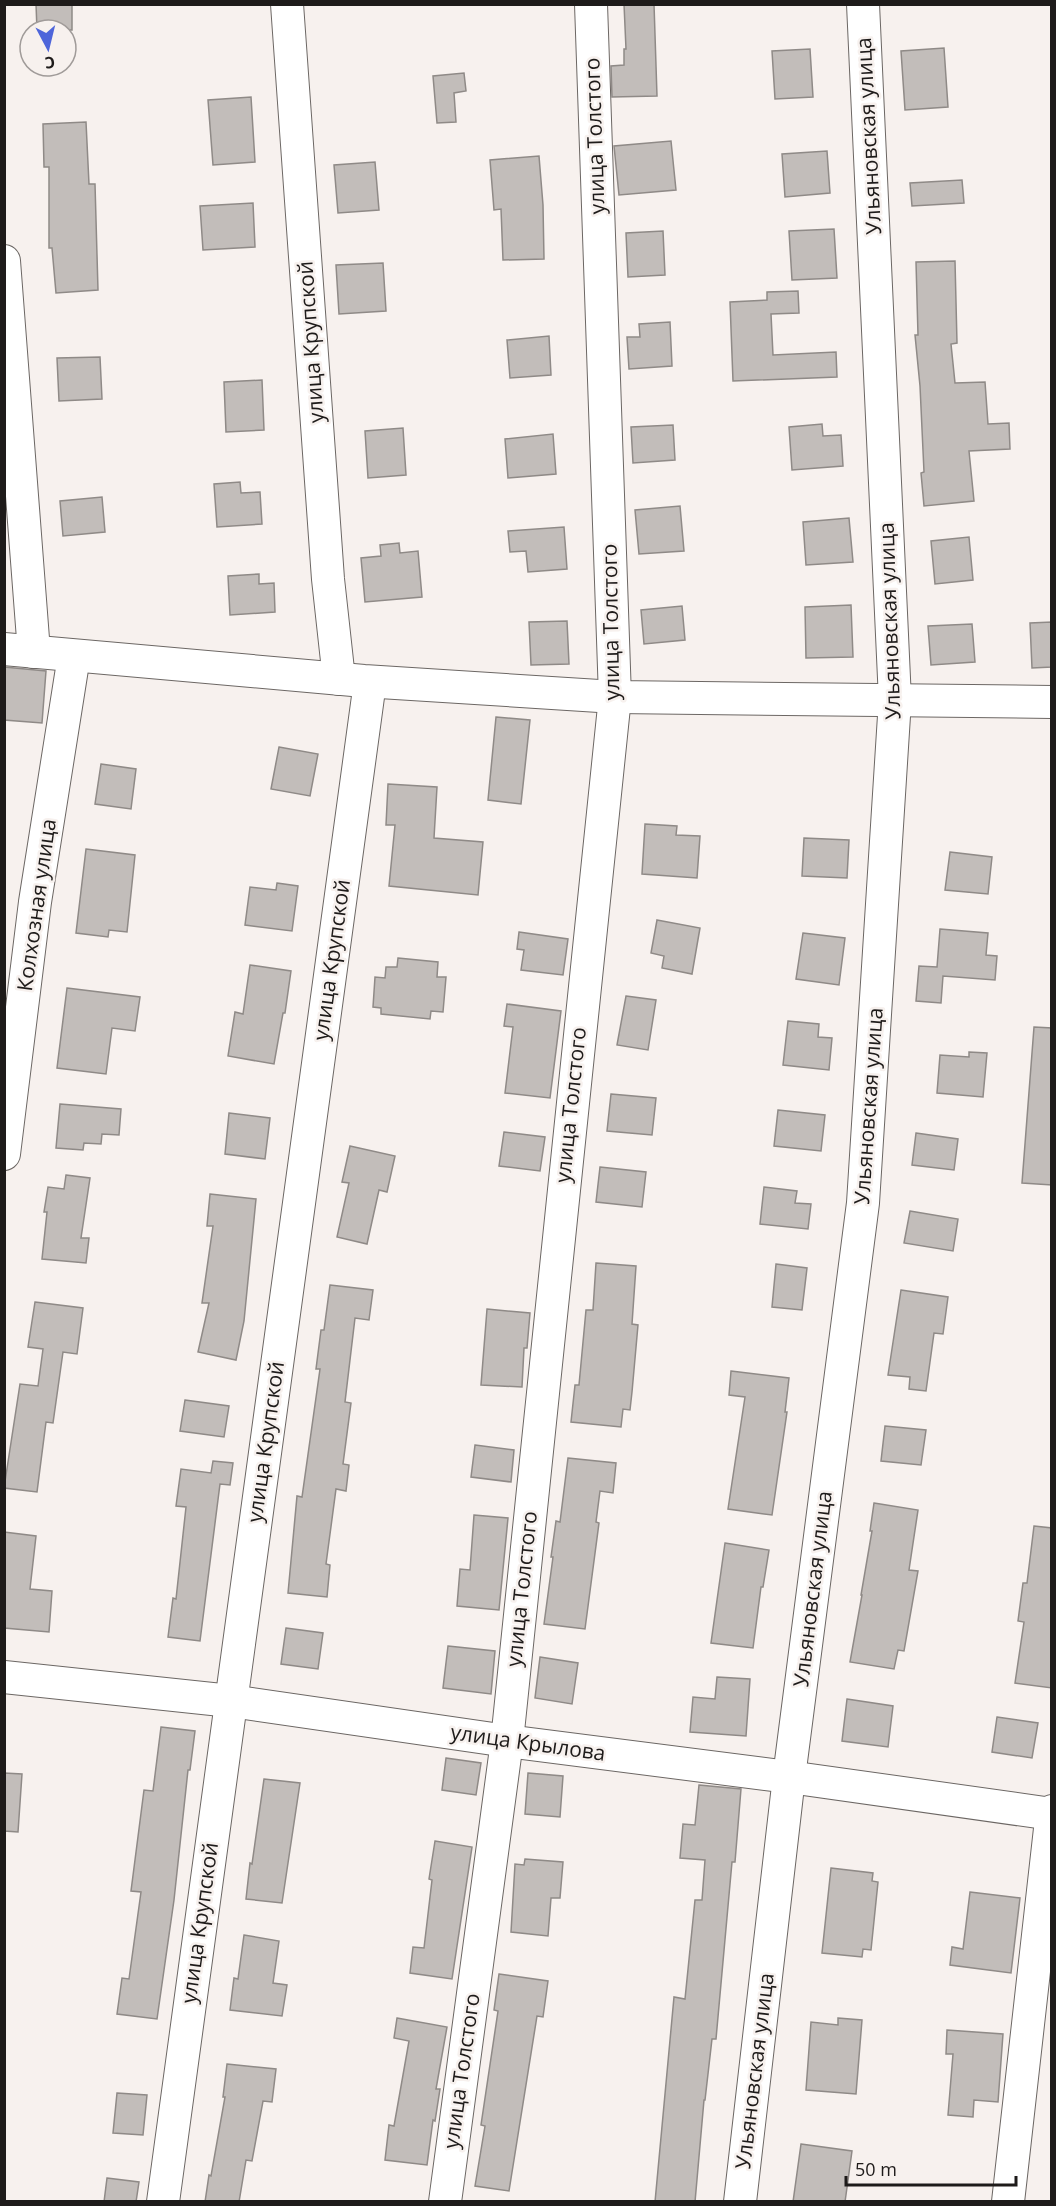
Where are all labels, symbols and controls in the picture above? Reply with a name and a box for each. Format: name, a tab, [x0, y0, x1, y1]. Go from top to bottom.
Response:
north arrow	[18, 18, 78, 78]
street label: Ульяновская улица	[849, 37, 887, 235]
text: С	[43, 51, 56, 74]
street label: улица Толстого	[577, 57, 611, 215]
street label: улица Крупской	[290, 260, 330, 424]
street label: Ульяновская улица	[872, 522, 906, 720]
street label: улица Толстого	[595, 543, 625, 701]
street label: Колхозная улица	[10, 817, 62, 993]
street label: улица Крупской	[306, 878, 356, 1042]
street label: Ульяновская улица	[847, 1007, 889, 1205]
street label: улица Толстого	[548, 1026, 592, 1184]
street label: улица Крупской	[240, 1360, 290, 1524]
street label: Ульяновская улица	[786, 1489, 838, 1689]
street label: улица Толстого	[499, 1510, 543, 1668]
street label: улица Крылова	[449, 1717, 607, 1767]
street label: улица Крупской	[174, 1841, 224, 2005]
street label: Ульяновская улица	[728, 1971, 780, 2171]
street label: улица Толстого	[436, 1991, 486, 2150]
scale bar	[846, 2149, 1016, 2187]
text: 50 m	[855, 2157, 897, 2181]

